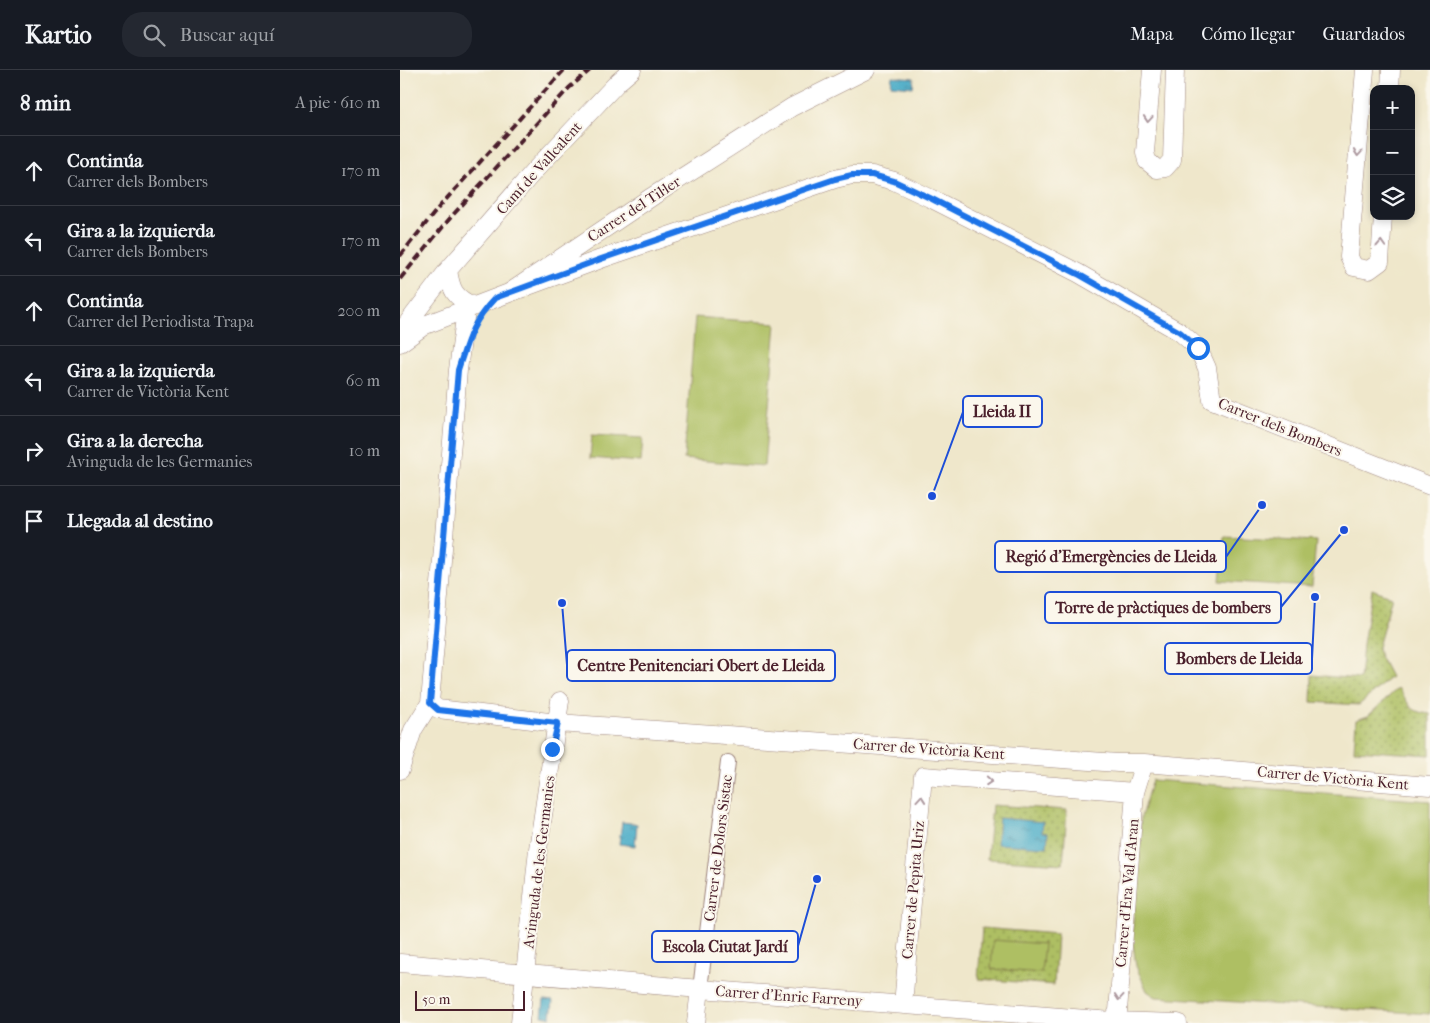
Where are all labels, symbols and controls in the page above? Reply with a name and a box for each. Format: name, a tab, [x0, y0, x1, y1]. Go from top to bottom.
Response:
search box	[122, 12, 472, 57]
text: Kartio	[25, 21, 92, 49]
icon: search	[140, 21, 168, 49]
text: Buscar aquí	[180, 24, 274, 46]
text: Mapa	[1130, 24, 1173, 45]
text: Cómo llegar	[1201, 24, 1295, 45]
text: Guardados	[1323, 24, 1405, 45]
map controls	[1370, 85, 1415, 220]
button: +	[1370, 85, 1415, 130]
text: 8 min	[20, 91, 71, 115]
text: A pie · 610 m	[295, 93, 380, 112]
one-way arrow	[1143, 115, 1154, 123]
street label: Camí de Vallcalent	[493, 117, 586, 218]
button: −	[1370, 130, 1415, 175]
text: Continúa	[67, 150, 143, 172]
one-way arrow	[1353, 150, 1364, 158]
icon: ahead	[20, 157, 48, 185]
text: 170 m	[341, 161, 380, 180]
text: Carrer dels Bombers	[67, 172, 208, 191]
street label: Carrer del Til·ler	[584, 172, 684, 246]
button: layers	[1370, 175, 1415, 220]
text: Gira a la izquierda	[67, 220, 214, 242]
icon: left	[20, 227, 48, 255]
text: 170 m	[341, 231, 380, 250]
one-way arrow	[1376, 239, 1387, 247]
text: Carrer dels Bombers	[67, 242, 208, 261]
text: Continúa	[67, 290, 143, 312]
icon: ahead	[20, 297, 48, 325]
text: 200 m	[337, 301, 380, 320]
text: Carrer del Periodista Trapa	[67, 312, 254, 331]
route start	[1187, 337, 1210, 360]
text: Gira a la izquierda	[67, 360, 214, 382]
icon: left	[20, 367, 48, 395]
text: 60 m	[346, 371, 380, 390]
text: Carrer de Victòria Kent	[67, 382, 229, 401]
street label: Carrer dels Bombers	[1215, 394, 1345, 460]
callout: Lleida II	[963, 396, 1042, 427]
text: Lleida II	[973, 402, 1032, 421]
text: Gira a la derecha	[67, 430, 203, 452]
icon: right	[20, 437, 48, 465]
text: 10 m	[349, 441, 380, 460]
text: Avinguda de les Germanies	[67, 452, 253, 471]
icon: arrive	[20, 507, 48, 535]
text: Llegada al destino	[67, 510, 213, 532]
callout: Regió d'Emergències de Lleida	[995, 541, 1226, 572]
text: Regió d'Emergències de Lleida	[1005, 547, 1217, 567]
callout: Torre de pràctiques de bombers	[1045, 592, 1281, 623]
text: Torre de pràctiques de bombers	[1054, 598, 1271, 618]
callout: Bombers de Lleida	[1165, 643, 1312, 674]
text: Bombers de Lleida	[1176, 649, 1303, 668]
callout: Centre Penitenciari Obert de Lleida	[567, 650, 835, 681]
text: Centre Penitenciari Obert de Lleida	[577, 656, 825, 675]
street label: Carrer de Victòria Kent	[853, 735, 1006, 763]
route end	[541, 738, 564, 761]
street label: Carrer de Victòria Kent	[1256, 762, 1410, 794]
street label: Carrer de Dolors Sistac	[700, 773, 736, 922]
street label: Avinguda de les Germanies	[519, 774, 559, 950]
one-way arrow	[985, 775, 993, 786]
one-way arrow	[915, 795, 926, 803]
street label: Carrer d'Era Val d'Aran	[1112, 818, 1143, 968]
street label: Carrer de Pepita Uriz	[898, 820, 928, 960]
callout: Escola Ciutat Jardí	[652, 931, 798, 962]
text: Escola Ciutat Jardí	[662, 937, 789, 957]
street label: Carrer d'Enric Farreny	[715, 982, 864, 1010]
scale bar	[415, 988, 525, 1011]
text: 50 m	[422, 991, 450, 1008]
one-way arrow	[1114, 994, 1125, 1002]

